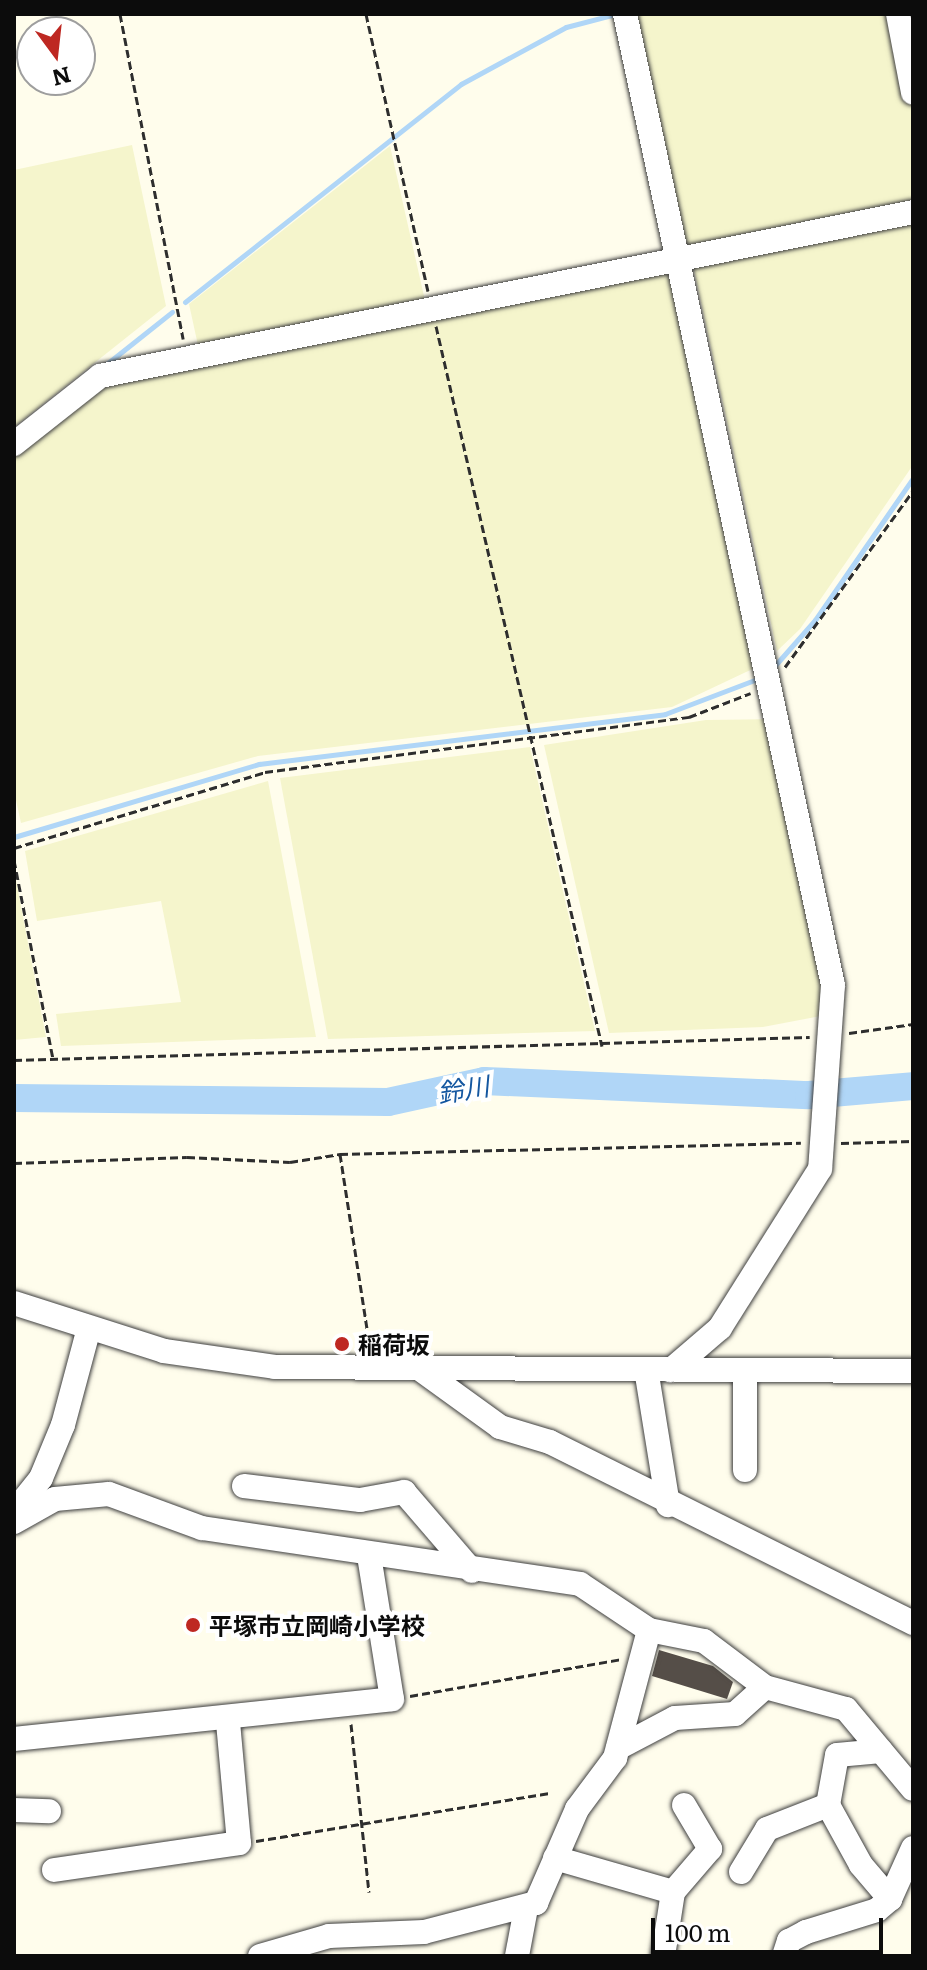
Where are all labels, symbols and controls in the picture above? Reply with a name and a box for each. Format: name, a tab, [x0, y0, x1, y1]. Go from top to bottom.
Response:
north arrow	[16, 16, 96, 96]
text: N	[49, 59, 75, 96]
water label: 鈴川	[435, 1069, 491, 1107]
place label: 稲荷坂	[358, 1330, 430, 1358]
marker: 稲荷坂	[333, 1335, 351, 1353]
place label: 平塚市立岡崎小学校	[209, 1611, 425, 1639]
marker: 平塚市立岡崎小学校	[184, 1616, 202, 1634]
scale bar	[655, 1902, 887, 1952]
text: 100 m	[665, 1914, 731, 1949]

